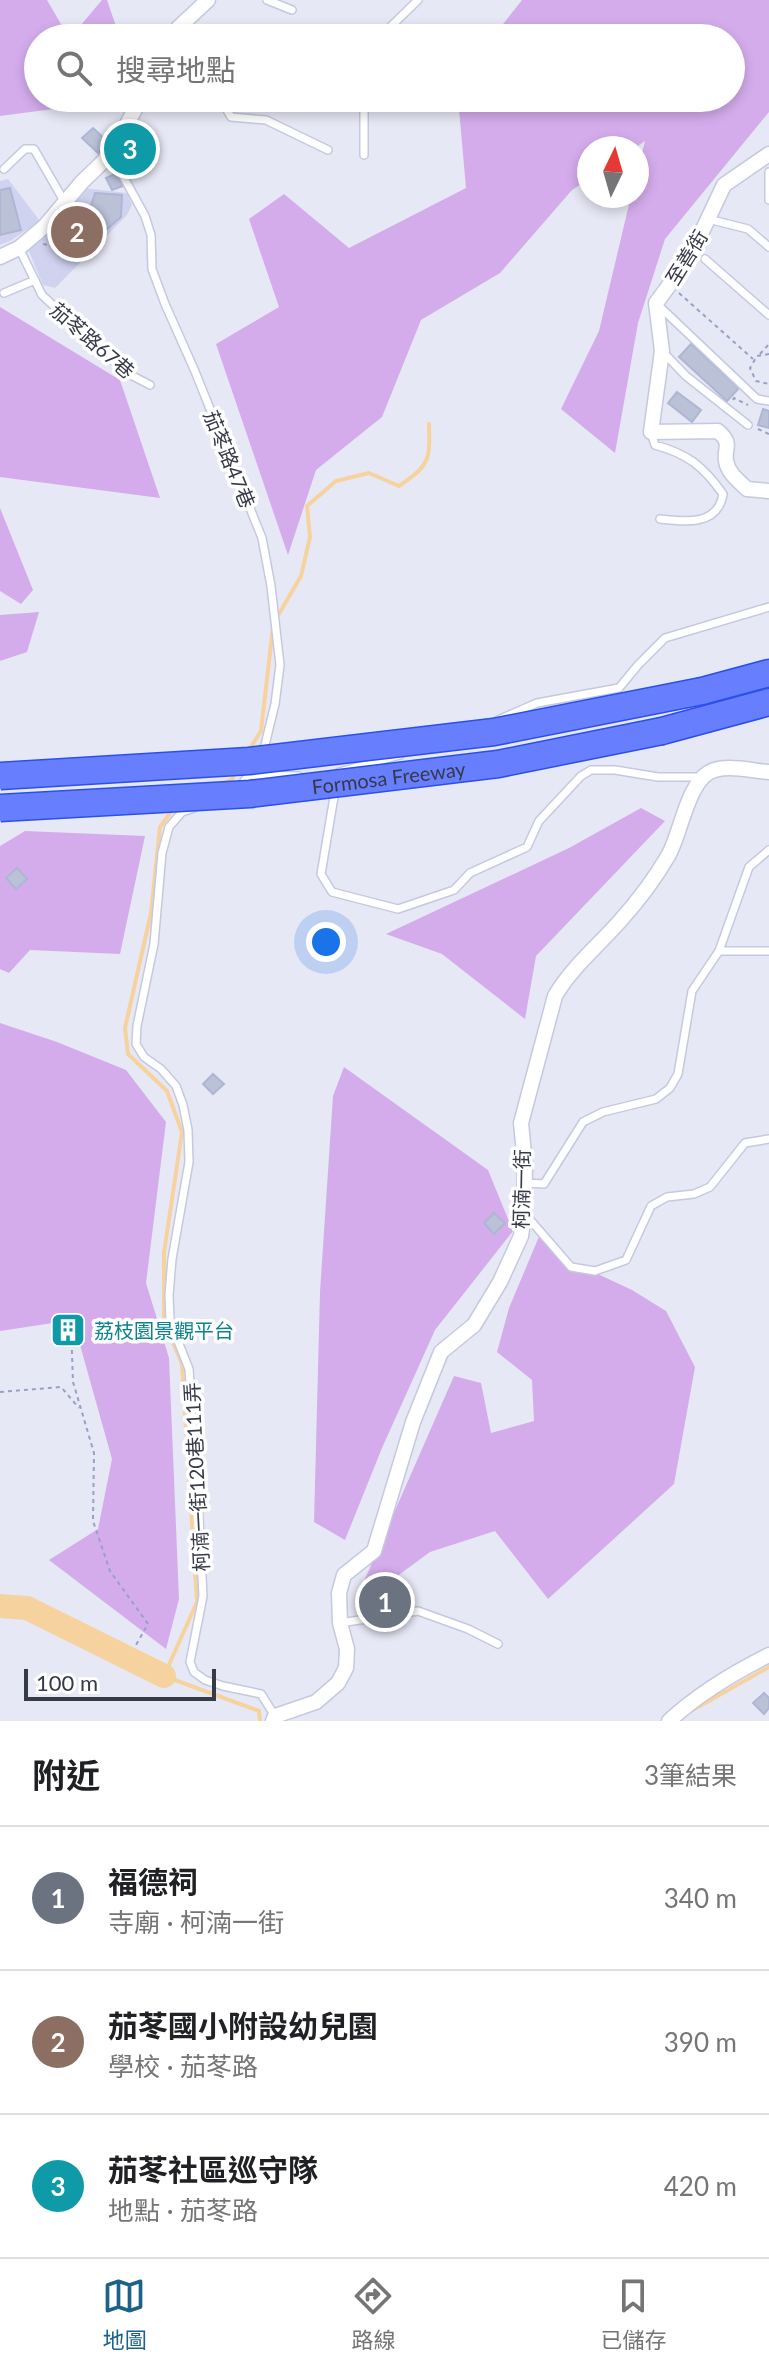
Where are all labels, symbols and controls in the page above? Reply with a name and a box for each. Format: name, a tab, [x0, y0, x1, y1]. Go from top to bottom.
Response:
search box	[24, 24, 745, 112]
icon: search	[52, 46, 96, 90]
text: 搜尋地點	[116, 51, 236, 87]
pin: 3	[104, 119, 156, 179]
north arrow	[577, 136, 649, 208]
pin: 2	[51, 202, 103, 262]
street label: 至善街	[660, 225, 712, 289]
street label: 茄苳路67巷	[46, 297, 140, 383]
street label: 茄苳路47巷	[200, 407, 260, 511]
street label: Formosa Freeway	[310, 756, 467, 798]
your location	[306, 922, 346, 962]
street label: 柯湳一街	[508, 1149, 534, 1229]
building icon: 荔枝園景觀平台	[49, 1311, 87, 1349]
place label: 荔枝園景觀平台	[94, 1318, 234, 1342]
street label: 柯湳一街120巷111弄	[179, 1382, 213, 1572]
pin: 1	[359, 1572, 411, 1632]
scale bar	[24, 1665, 216, 1701]
text: 100 m	[36, 1669, 98, 1696]
text: 附近	[32, 1754, 100, 1795]
text: 3筆結果	[644, 1759, 737, 1791]
text: 福德祠	[108, 1863, 198, 1899]
text: 1	[50, 1882, 66, 1914]
text: 340 m	[664, 1882, 737, 1914]
text: 寺廟 · 柯湳一街	[108, 1906, 284, 1938]
text: 茄苳國小附設幼兒園	[108, 2007, 378, 2043]
text: 2	[50, 2026, 66, 2058]
text: 390 m	[664, 2026, 737, 2058]
text: 學校 · 茄苳路	[108, 2050, 258, 2082]
text: 茄苳社區巡守隊	[108, 2151, 318, 2187]
text: 3	[50, 2170, 66, 2202]
text: 420 m	[664, 2170, 737, 2202]
text: 地點 · 茄苳路	[108, 2194, 258, 2226]
tab: 地圖	[102, 2274, 147, 2354]
tab: 路線	[351, 2274, 396, 2354]
tab: 已儲存	[600, 2274, 667, 2354]

